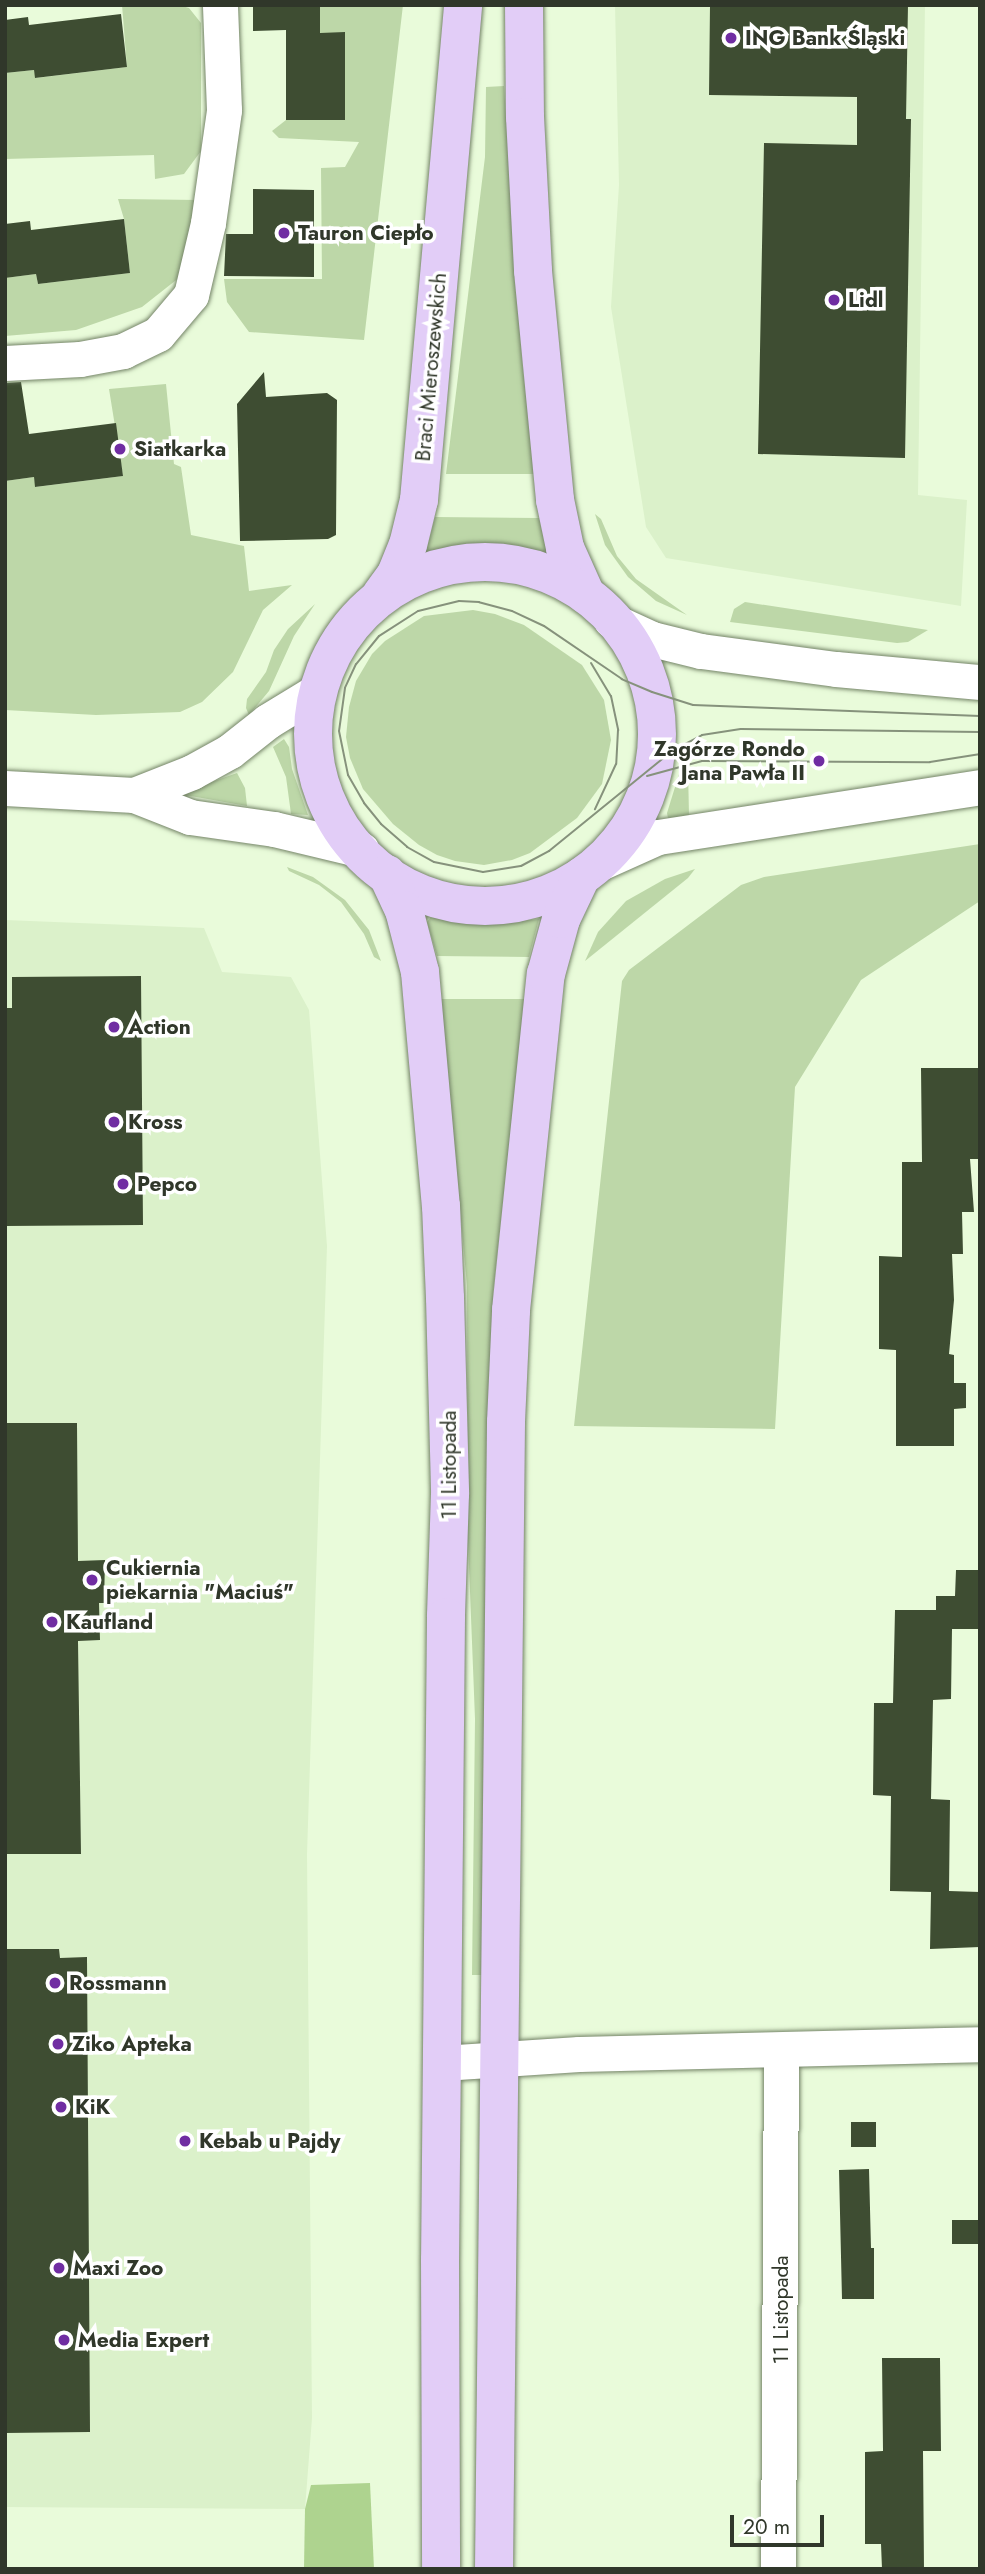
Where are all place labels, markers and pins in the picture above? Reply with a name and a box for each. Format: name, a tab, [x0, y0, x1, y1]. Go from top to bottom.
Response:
place label: ING Bank Śląski	[745, 25, 905, 51]
marker: ING Bank Śląski	[723, 30, 739, 46]
place label: Tauron Ciepło	[298, 220, 434, 246]
marker: Tauron Ciepło	[276, 225, 292, 241]
place label: Lidl	[848, 287, 884, 313]
marker: Lidl	[826, 292, 842, 308]
place label: Siatkarka	[134, 436, 226, 462]
marker: Siatkarka	[112, 441, 128, 457]
place label: Zagórze Rondo Jana Pawła II	[654, 736, 805, 786]
marker: Zagórze Rondo Jana Pawła II	[811, 753, 827, 769]
place label: Action	[128, 1014, 191, 1040]
marker: Action	[106, 1019, 122, 1035]
place label: Kross	[128, 1109, 183, 1135]
marker: Kross	[106, 1114, 122, 1130]
place label: Pepco	[137, 1171, 197, 1197]
marker: Pepco	[115, 1176, 131, 1192]
place label: Cukiernia piekarnia "Maciuś"	[106, 1555, 294, 1605]
marker: Cukiernia piekarnia "Maciuś"	[84, 1572, 100, 1588]
place label: Kaufland	[66, 1609, 153, 1635]
marker: Kaufland	[44, 1614, 60, 1630]
place label: Rossmann	[69, 1970, 167, 1996]
marker: Rossmann	[47, 1975, 63, 1991]
place label: Ziko Apteka	[72, 2031, 192, 2057]
marker: Ziko Apteka	[50, 2036, 66, 2052]
place label: KiK	[75, 2094, 110, 2120]
marker: KiK	[53, 2099, 69, 2115]
place label: Kebab u Pajdy	[199, 2128, 340, 2154]
marker: Kebab u Pajdy	[177, 2133, 193, 2149]
place label: Maxi Zoo	[73, 2255, 163, 2281]
marker: Maxi Zoo	[51, 2260, 67, 2276]
place label: Media Expert	[78, 2327, 209, 2353]
marker: Media Expert	[56, 2332, 72, 2348]

